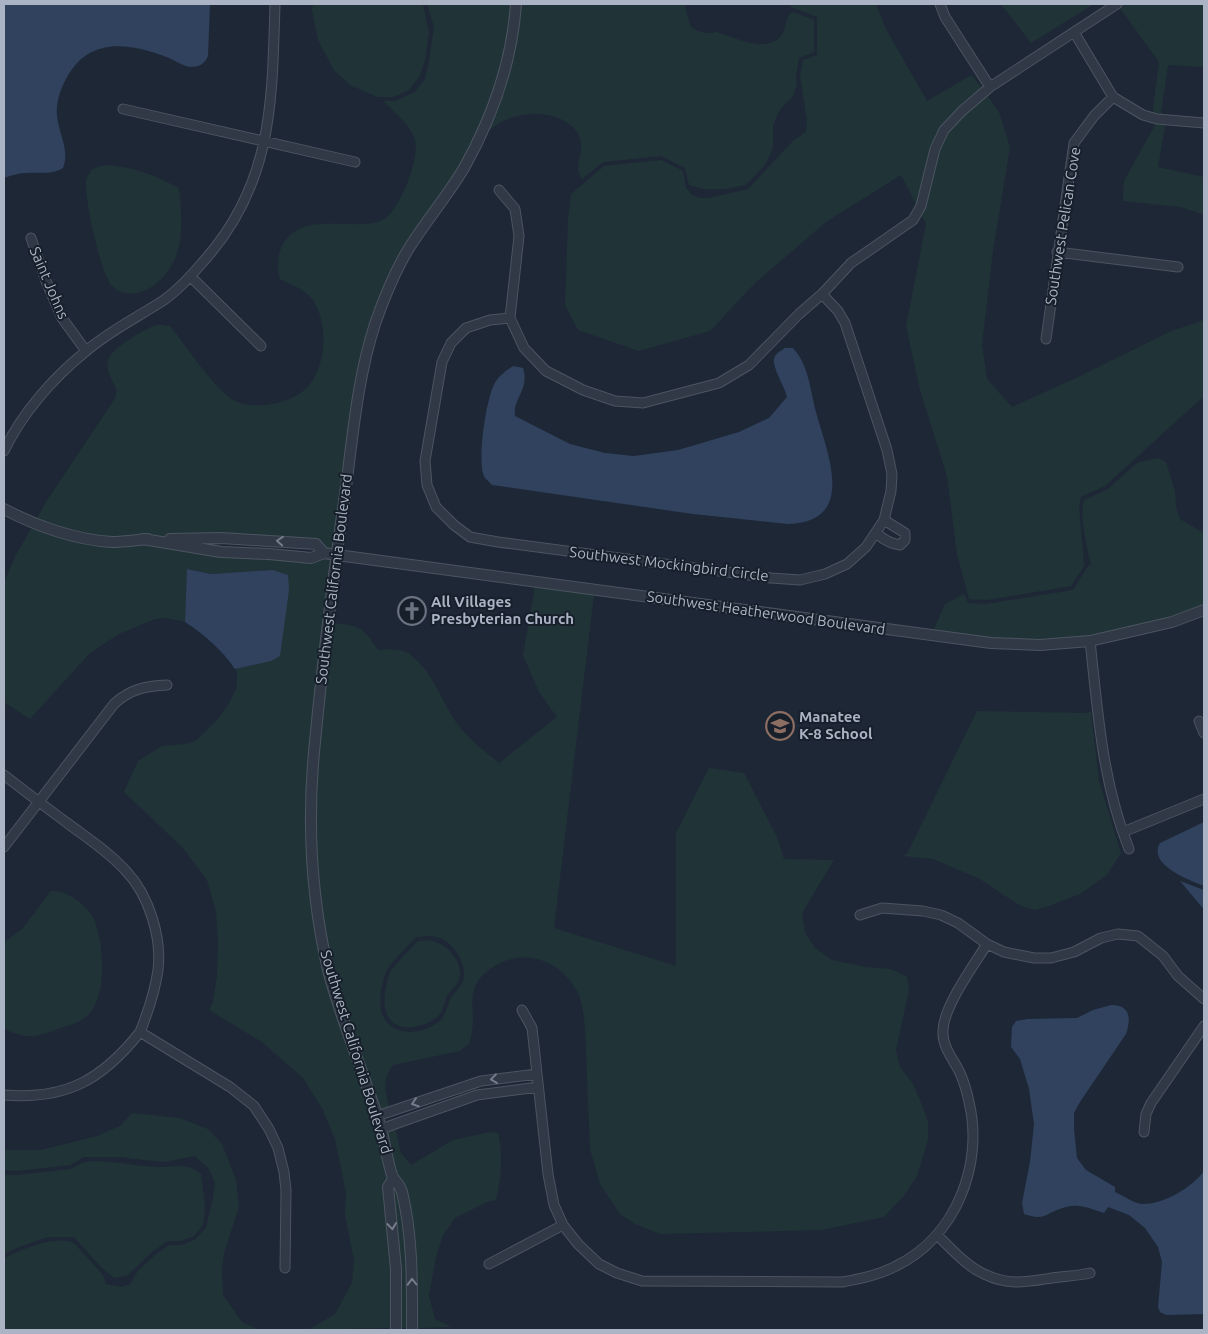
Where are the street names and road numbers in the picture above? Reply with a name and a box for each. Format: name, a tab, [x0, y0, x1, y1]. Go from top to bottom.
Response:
street label: Southwest Pelican Cove	[1042, 146, 1083, 306]
street label: Saint Johns	[27, 244, 72, 322]
street label: Southwest California Boulevard	[312, 473, 355, 685]
street label: Southwest Mockingbird Circle	[568, 543, 770, 584]
street label: Southwest Heatherwood Boulevard	[646, 587, 886, 638]
street label: Southwest California Boulevard	[317, 948, 396, 1156]

